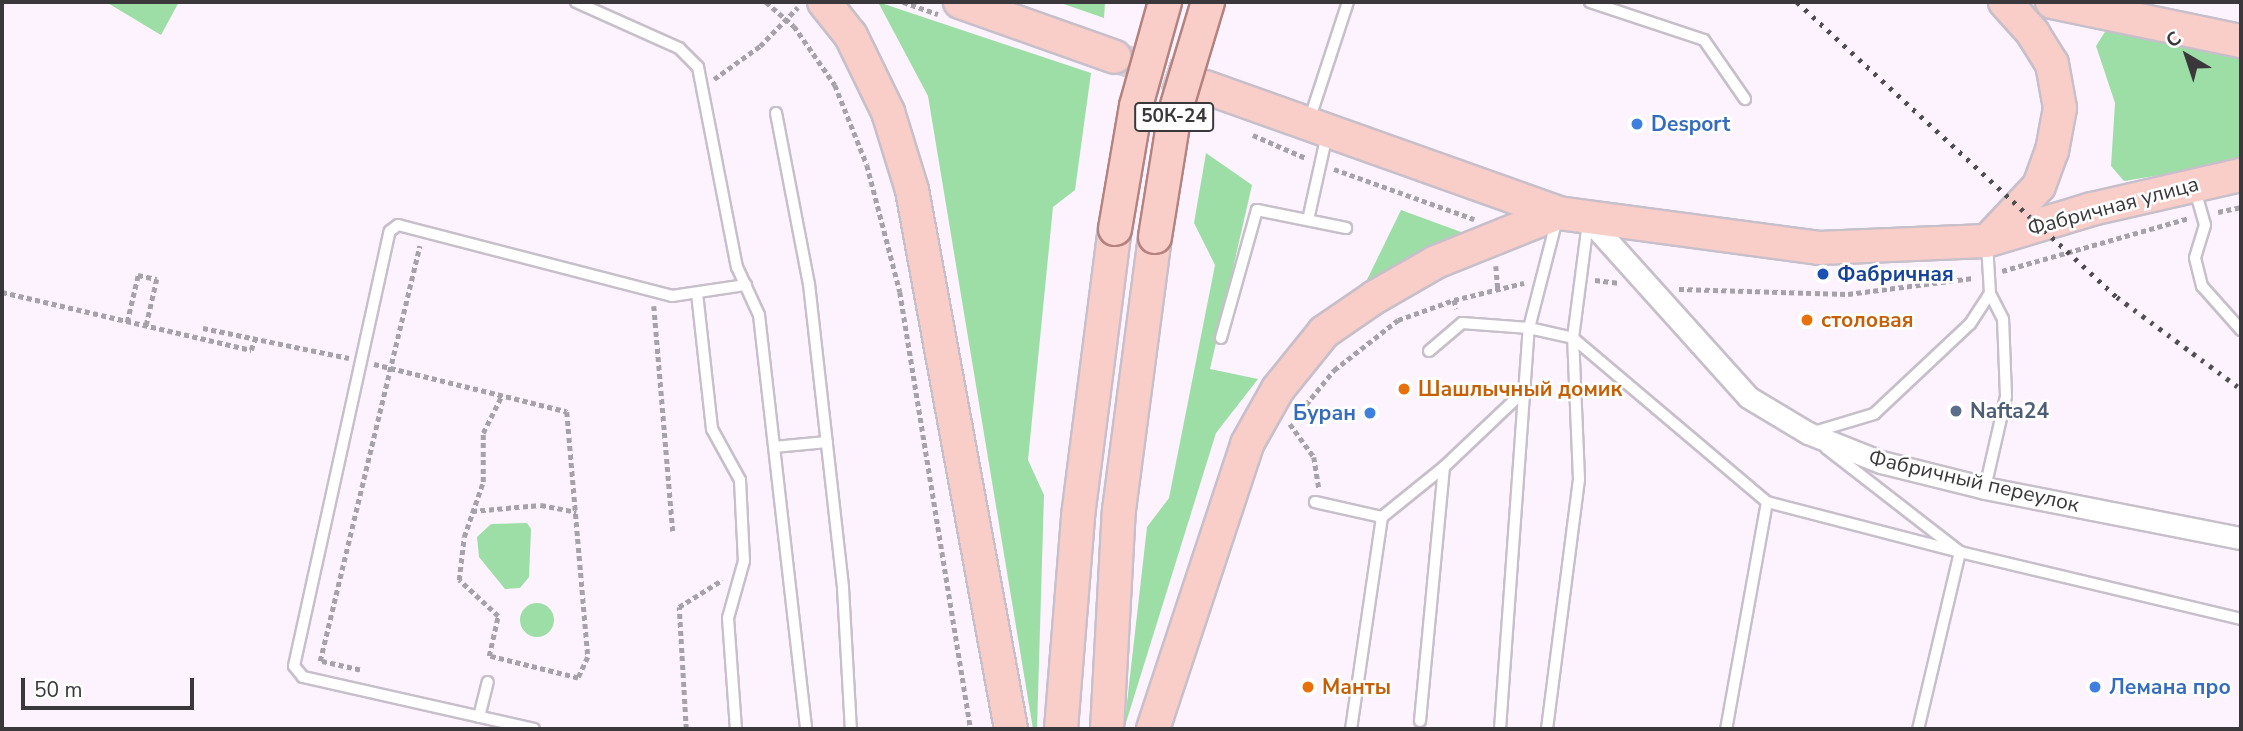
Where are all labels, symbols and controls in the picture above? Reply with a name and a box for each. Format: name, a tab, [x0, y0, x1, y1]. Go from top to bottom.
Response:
north arrow	[2152, 21, 2222, 91]
text: С	[2161, 26, 2187, 54]
road number: 50К-24	[1134, 102, 1214, 132]
place label: Desport	[1651, 111, 1730, 137]
marker: Desport	[1629, 116, 1645, 132]
street label: Фабричная улица	[2025, 171, 2201, 241]
place label: Фабричная	[1837, 261, 1954, 287]
marker: Фабричная	[1815, 266, 1831, 282]
place label: столовая	[1821, 307, 1914, 333]
marker: столовая	[1799, 312, 1815, 328]
place label: Шашлычный домик	[1418, 376, 1622, 402]
marker: Шашлычный домик	[1396, 381, 1412, 397]
place label: Nafta24	[1970, 398, 2049, 424]
place label: Буран	[1293, 400, 1356, 426]
marker: Nafta24	[1948, 403, 1964, 419]
marker: Буран	[1362, 405, 1378, 421]
street label: Фабричный переулок	[1866, 445, 2082, 517]
scale bar	[24, 664, 198, 708]
place label: Манты	[1322, 674, 1391, 700]
place label: Лемана про	[2109, 674, 2231, 700]
text: 50 m	[34, 676, 83, 704]
marker: Манты	[1300, 679, 1316, 695]
marker: Лемана про	[2087, 679, 2103, 695]

